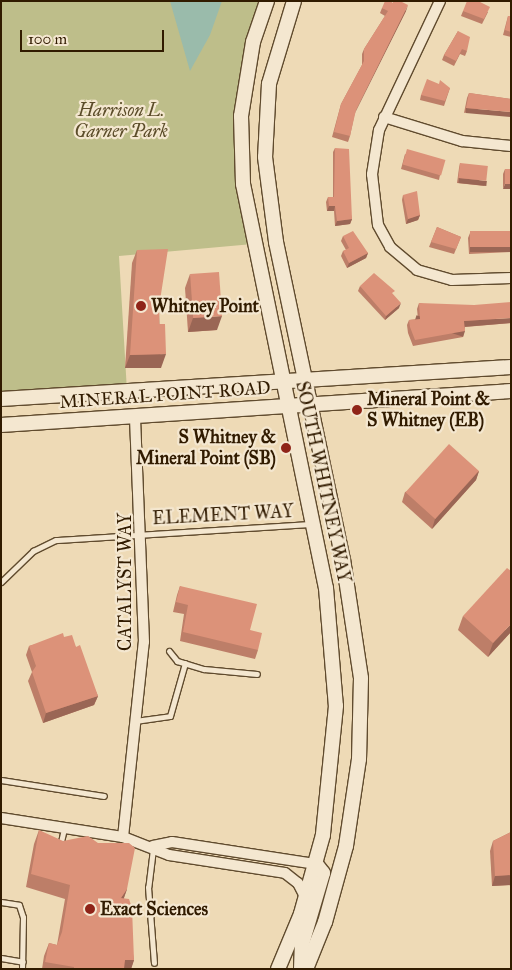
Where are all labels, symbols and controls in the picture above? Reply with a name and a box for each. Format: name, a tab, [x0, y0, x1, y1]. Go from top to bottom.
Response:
scale bar	[22, 20, 166, 52]
text: 100 m	[28, 30, 67, 48]
park label: Harrison L. Garner Park	[74, 100, 168, 142]
place label: Whitney Point	[151, 295, 259, 317]
marker: Whitney Point	[135, 300, 147, 312]
street label: MINERAL POINT ROAD	[59, 377, 271, 413]
street label: SOUTH WHITNEY WAY	[291, 379, 355, 585]
place label: Mineral Point & S Whitney (EB)	[367, 389, 490, 432]
marker: Mineral Point & S Whitney (EB)	[351, 404, 363, 416]
place label: S Whitney & Mineral Point (SB)	[136, 427, 276, 469]
marker: S Whitney & Mineral Point (SB)	[280, 442, 292, 454]
street label: ELEMENT WAY	[152, 501, 294, 529]
street label: CATALYST WAY	[114, 513, 136, 651]
place label: Exact Sciences	[100, 898, 208, 920]
marker: Exact Sciences	[84, 903, 96, 915]

